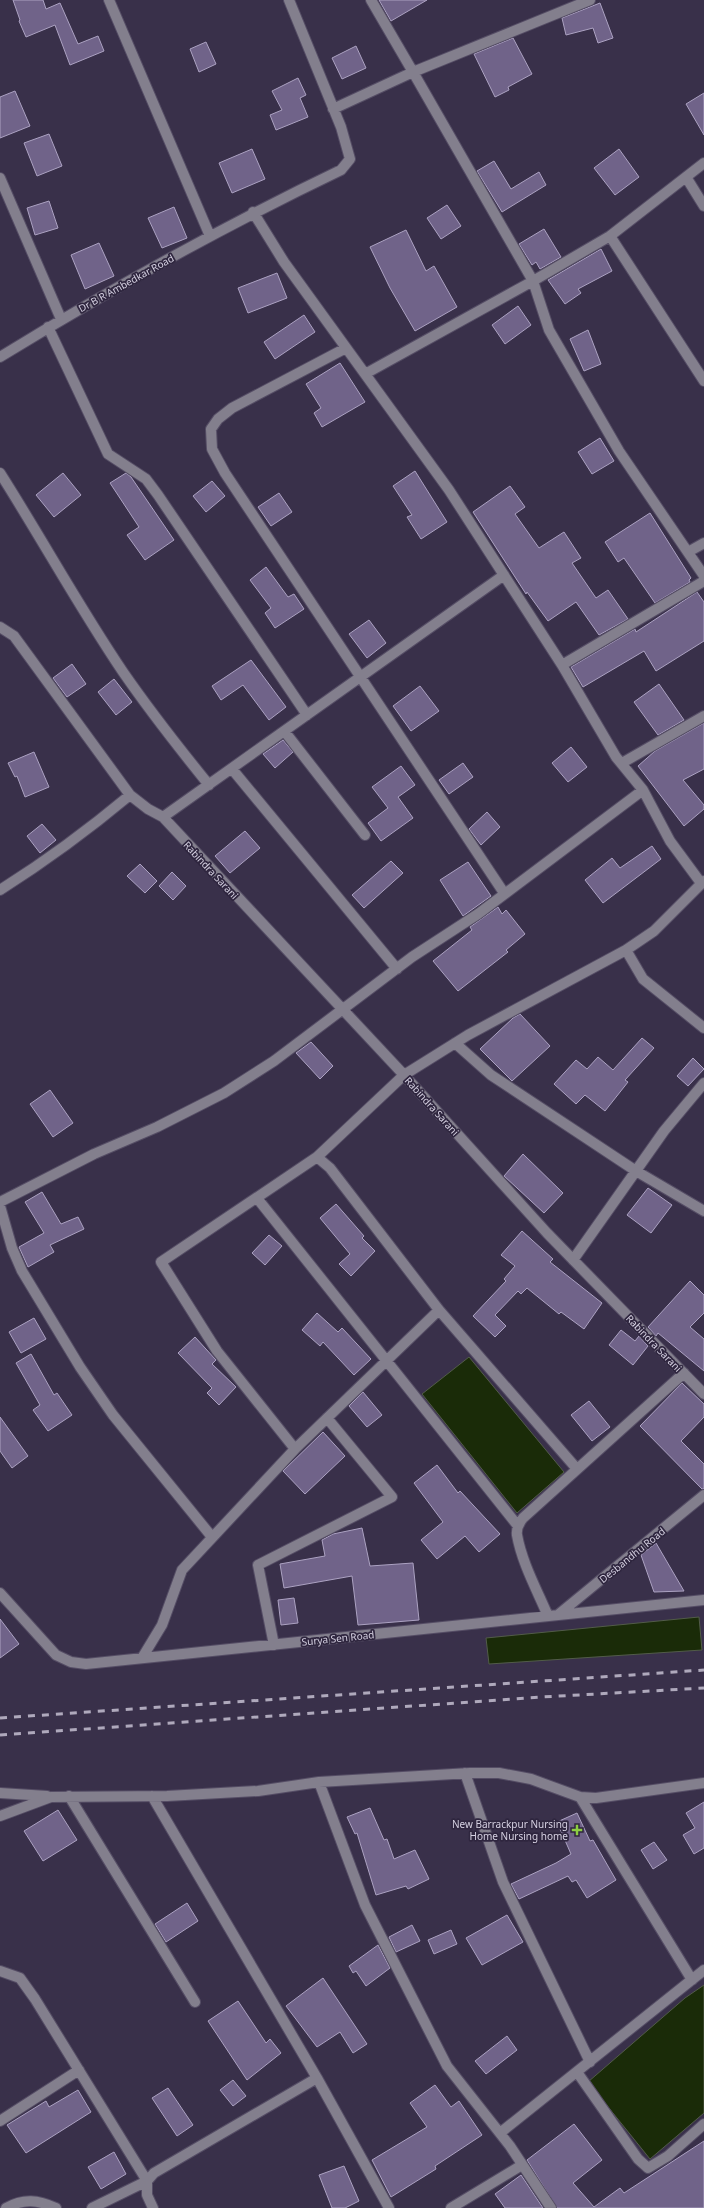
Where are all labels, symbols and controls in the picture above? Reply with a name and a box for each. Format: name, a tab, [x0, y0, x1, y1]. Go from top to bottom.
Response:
street label: Dr B R Ambedkar Road	[76, 251, 176, 315]
street label: Rabindra Sarani	[180, 838, 242, 902]
street label: Rabindra Sarani	[402, 1074, 462, 1138]
street label: Rabindra Sarani	[623, 1311, 685, 1375]
street label: Desbandhu Road	[596, 1524, 668, 1586]
street label: Surya Sen Road	[301, 1627, 375, 1649]
place label: New Barrackpur Nursing Home Nursing home	[452, 1817, 568, 1843]
marker: New Barrackpur Nursing Home Nursing home	[571, 1824, 583, 1836]

